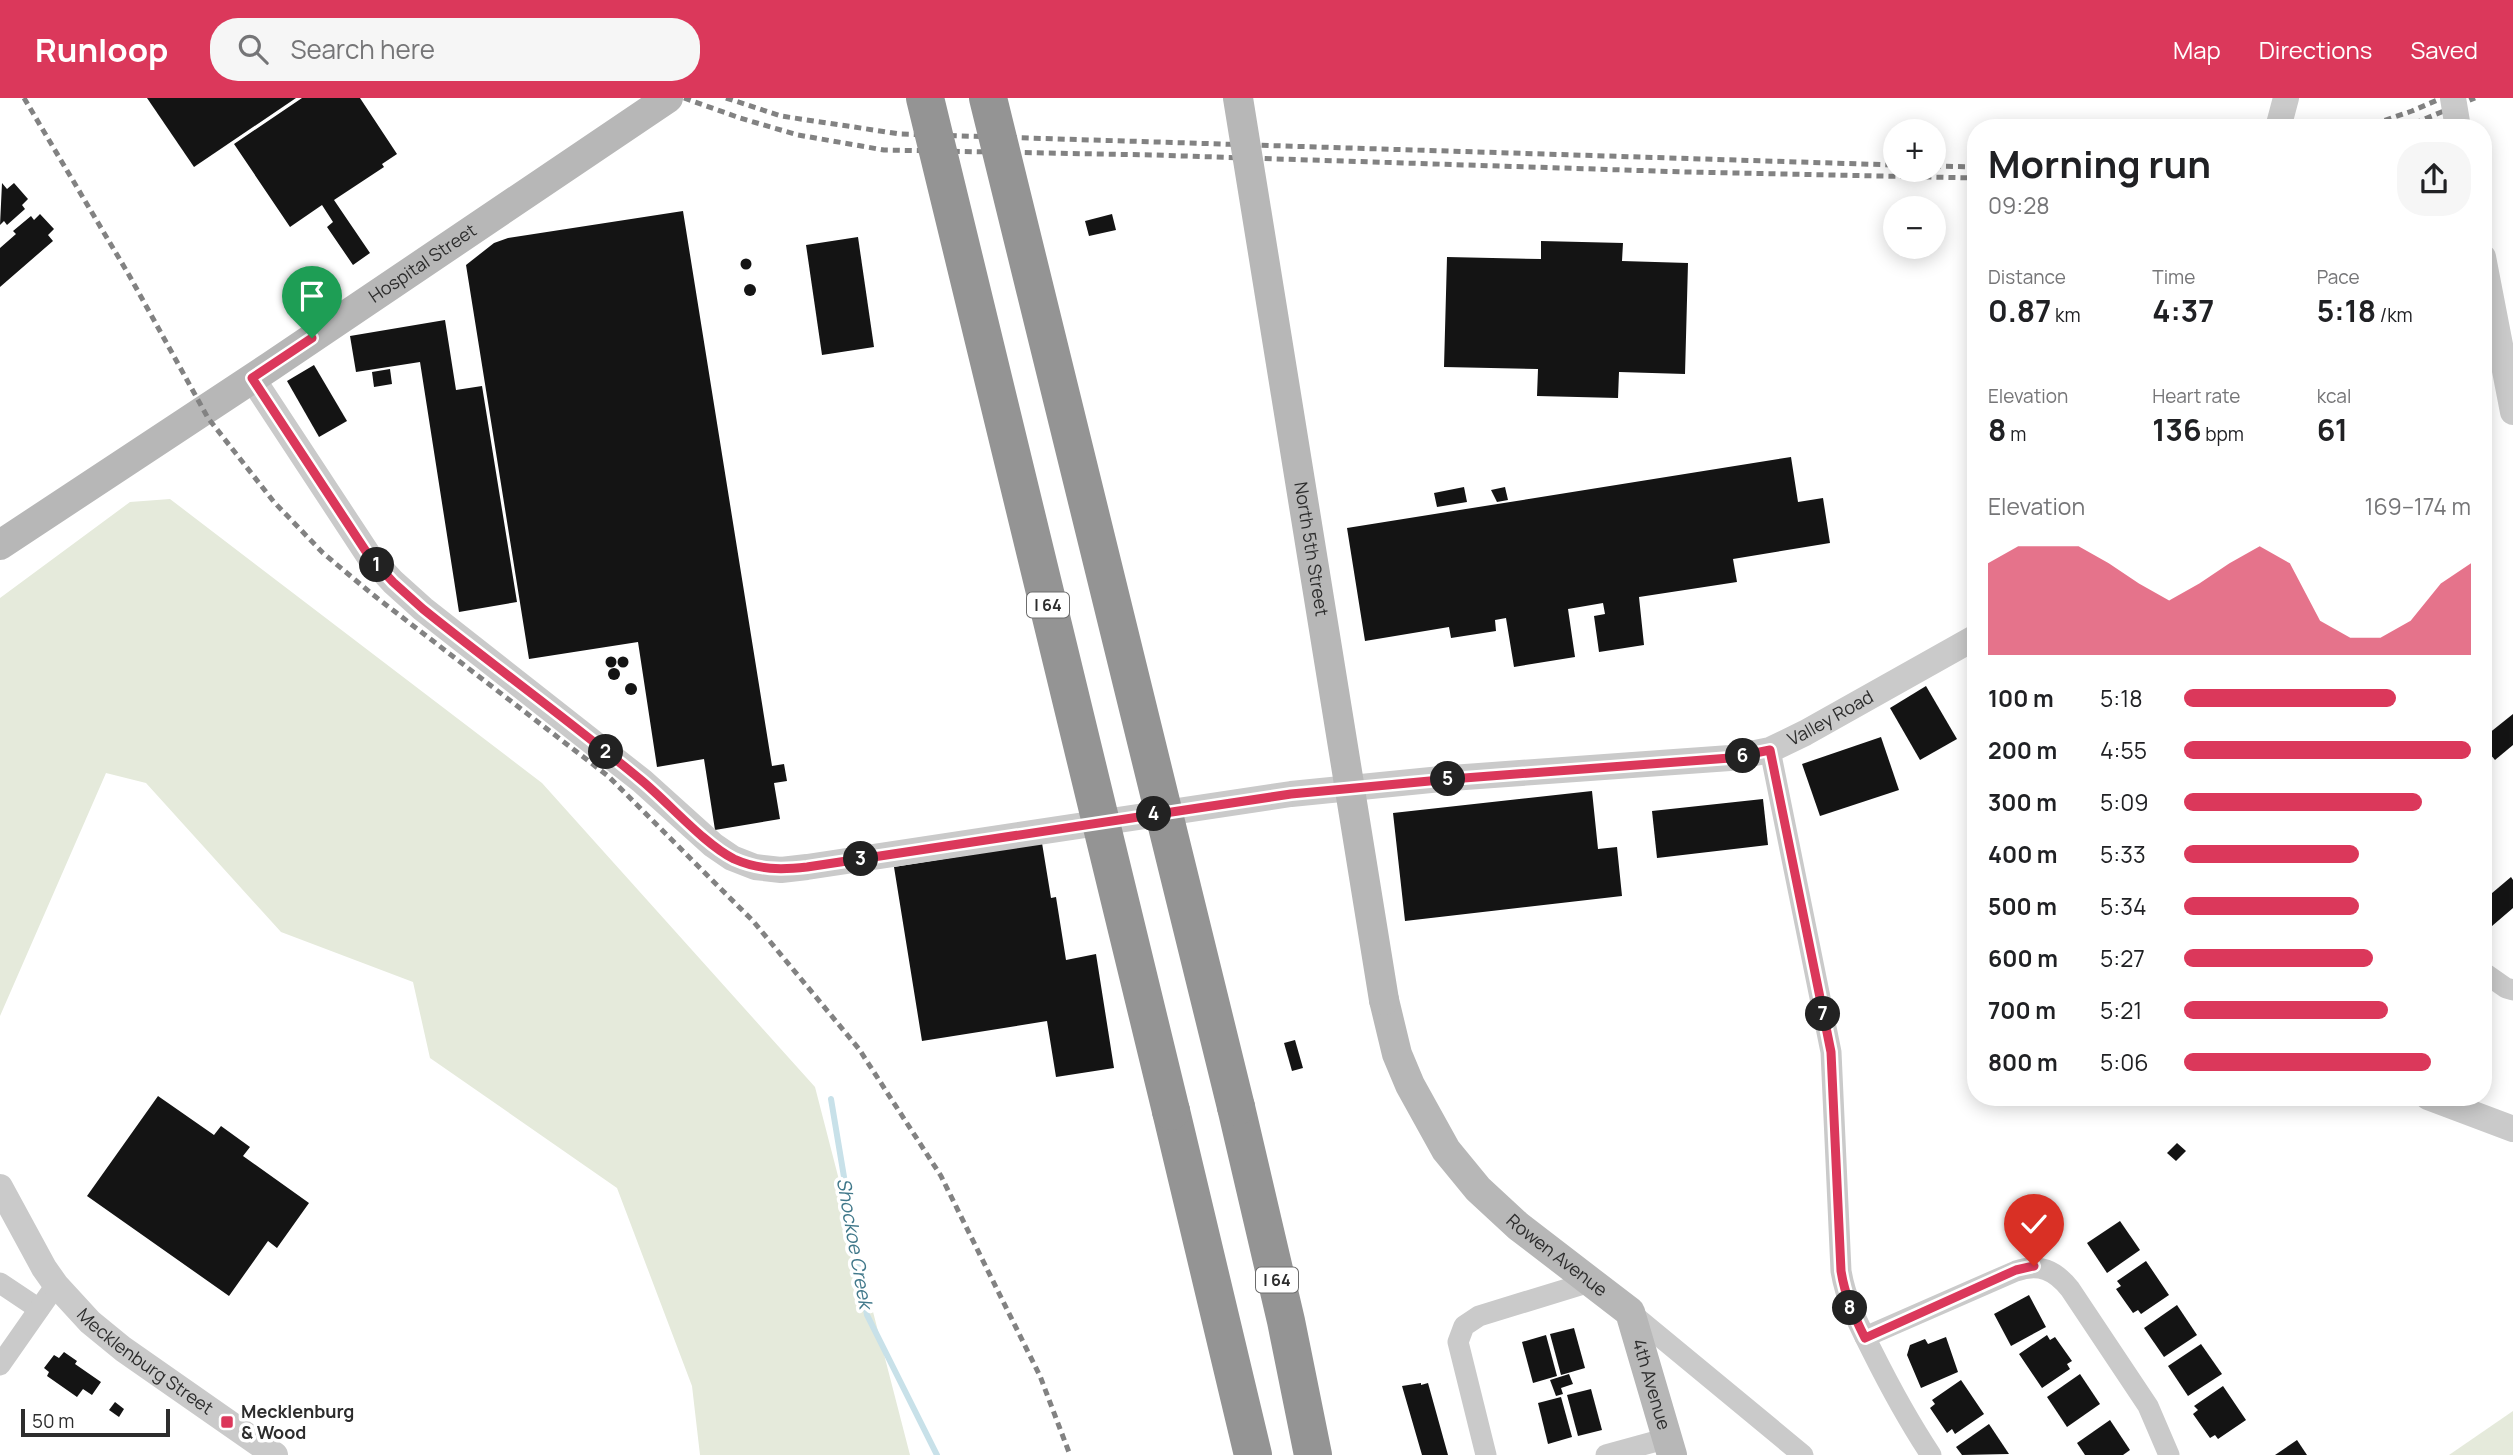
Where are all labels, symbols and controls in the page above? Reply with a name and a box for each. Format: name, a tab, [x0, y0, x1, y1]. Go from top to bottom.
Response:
search box	[210, 18, 700, 81]
text: Runloop	[35, 27, 168, 72]
icon: search	[234, 30, 272, 68]
text: Search here	[290, 31, 435, 67]
text: Map	[2173, 33, 2221, 66]
text: Directions	[2259, 33, 2372, 66]
text: Saved	[2410, 33, 2478, 66]
map controls	[1883, 119, 1946, 259]
button: +	[1883, 119, 1946, 182]
text: Morning run	[1988, 137, 2211, 189]
button: share	[2397, 142, 2471, 216]
text: 09:28	[1988, 189, 2050, 221]
button: −	[1883, 196, 1946, 259]
street label: Hospital Street	[364, 218, 481, 308]
text: Distance	[1988, 264, 2066, 290]
text: Time	[2152, 264, 2195, 290]
text: Pace	[2317, 264, 2360, 290]
pin	[282, 266, 342, 338]
icon: arrive	[293, 277, 331, 315]
text: 0.87	[1988, 290, 2051, 331]
text: 4:37	[2152, 290, 2214, 331]
text: 5:18	[2317, 290, 2376, 331]
text: km	[2051, 302, 2081, 328]
text: /km	[2376, 302, 2413, 328]
text: Elevation	[1988, 383, 2068, 409]
text: Heart rate	[2152, 383, 2240, 409]
text: kcal	[2317, 383, 2351, 409]
text: 8	[1988, 409, 2006, 450]
text: 136	[2152, 409, 2202, 450]
text: 61	[2317, 409, 2348, 450]
text: m	[2006, 421, 2026, 447]
text: bpm	[2202, 421, 2244, 447]
street label: North 5th Street	[1289, 480, 1335, 618]
text: Elevation	[1988, 490, 2085, 522]
text: 169–174 m	[2364, 490, 2471, 522]
pin: 1	[360, 547, 394, 582]
text: 1	[372, 551, 381, 577]
road number: I 64	[1027, 592, 1069, 618]
text: 100 m	[1988, 682, 2054, 714]
text: 5:18	[2100, 682, 2142, 714]
street label: Valley Road	[1783, 684, 1877, 751]
pin: 2	[588, 734, 624, 770]
text: 200 m	[1988, 734, 2057, 766]
text: 4:55	[2100, 734, 2147, 766]
text: 2	[600, 738, 611, 764]
pin: 6	[1726, 738, 1760, 774]
text: 6	[1737, 742, 1748, 768]
pin: 5	[1430, 762, 1466, 796]
text: 5	[1442, 765, 1453, 791]
text: 300 m	[1988, 786, 2057, 818]
text: 5:09	[2100, 786, 2148, 818]
pin: 4	[1136, 796, 1172, 832]
text: 4	[1148, 800, 1159, 826]
text: 400 m	[1988, 838, 2058, 870]
text: 5:33	[2100, 838, 2146, 870]
pin: 3	[844, 842, 878, 876]
text: 3	[855, 845, 866, 871]
text: 500 m	[1988, 890, 2057, 922]
text: 5:34	[2100, 890, 2146, 922]
text: 600 m	[1988, 942, 2058, 974]
text: 5:27	[2100, 942, 2145, 974]
text: 700 m	[1988, 994, 2056, 1026]
text: 5:21	[2100, 994, 2142, 1026]
pin: 7	[1806, 996, 1840, 1032]
text: 7	[1817, 1000, 1828, 1026]
text: 800 m	[1988, 1046, 2058, 1078]
text: 5:06	[2100, 1046, 2148, 1078]
water label: Shockoe Creek	[831, 1176, 880, 1313]
pin	[2004, 1194, 2064, 1266]
icon: check	[2015, 1205, 2053, 1243]
street label: Rowen Avenue	[1502, 1208, 1613, 1301]
road number: I 64	[1256, 1268, 1298, 1292]
pin: 8	[1832, 1290, 1868, 1326]
text: 8	[1844, 1294, 1855, 1320]
street label: Mecklenburg Street	[72, 1303, 218, 1419]
street label: 4th Avenue	[1627, 1336, 1677, 1432]
place label: Mecklenburg & Wood	[241, 1399, 354, 1444]
scale bar	[21, 1406, 170, 1438]
text: 50 m	[32, 1408, 74, 1434]
marker: Mecklenburg & Wood	[219, 1414, 235, 1430]

